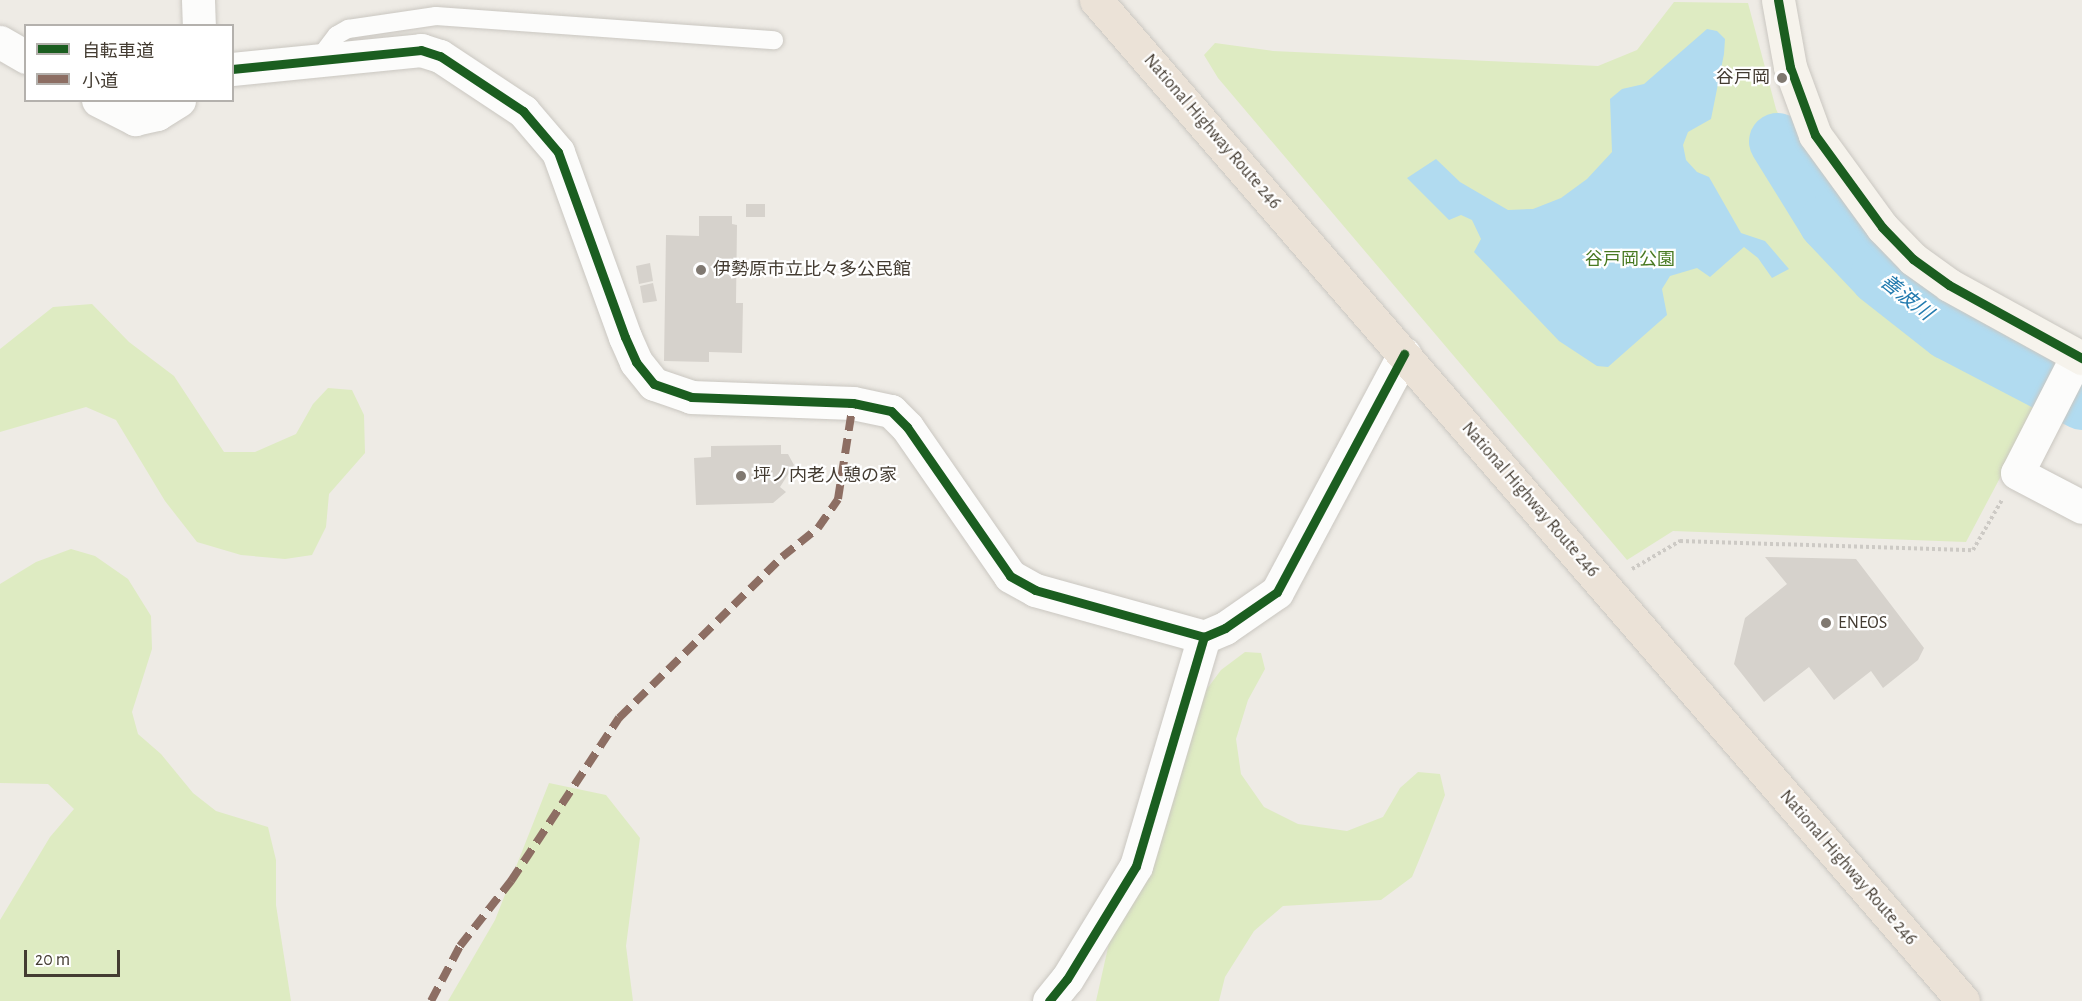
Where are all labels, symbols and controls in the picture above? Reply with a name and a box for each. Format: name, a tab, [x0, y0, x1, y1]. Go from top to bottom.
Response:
legend	[24, 24, 234, 102]
text: 自転車道	[82, 43, 154, 61]
street label: National Highway Route 246	[1139, 50, 1285, 214]
place label: 谷戸岡	[1716, 67, 1770, 89]
marker: 谷戸岡	[1775, 71, 1789, 85]
text: 小道	[82, 73, 118, 91]
park label: 谷戸岡公園	[1585, 249, 1675, 271]
place label: 伊勢原市立比々多公民館	[713, 259, 911, 281]
marker: 伊勢原市立比々多公民館	[694, 263, 708, 277]
water label: 善波川	[1875, 270, 1937, 326]
street label: National Highway Route 246	[1457, 418, 1603, 582]
place label: 坪ノ内老人憩の家	[753, 465, 897, 487]
marker: 坪ノ内老人憩の家	[734, 469, 748, 483]
place label: ENEOS	[1838, 612, 1887, 634]
marker: ENEOS	[1819, 616, 1833, 630]
street label: National Highway Route 246	[1775, 786, 1921, 950]
scale bar	[27, 938, 123, 976]
text: 20 m	[35, 951, 70, 969]

